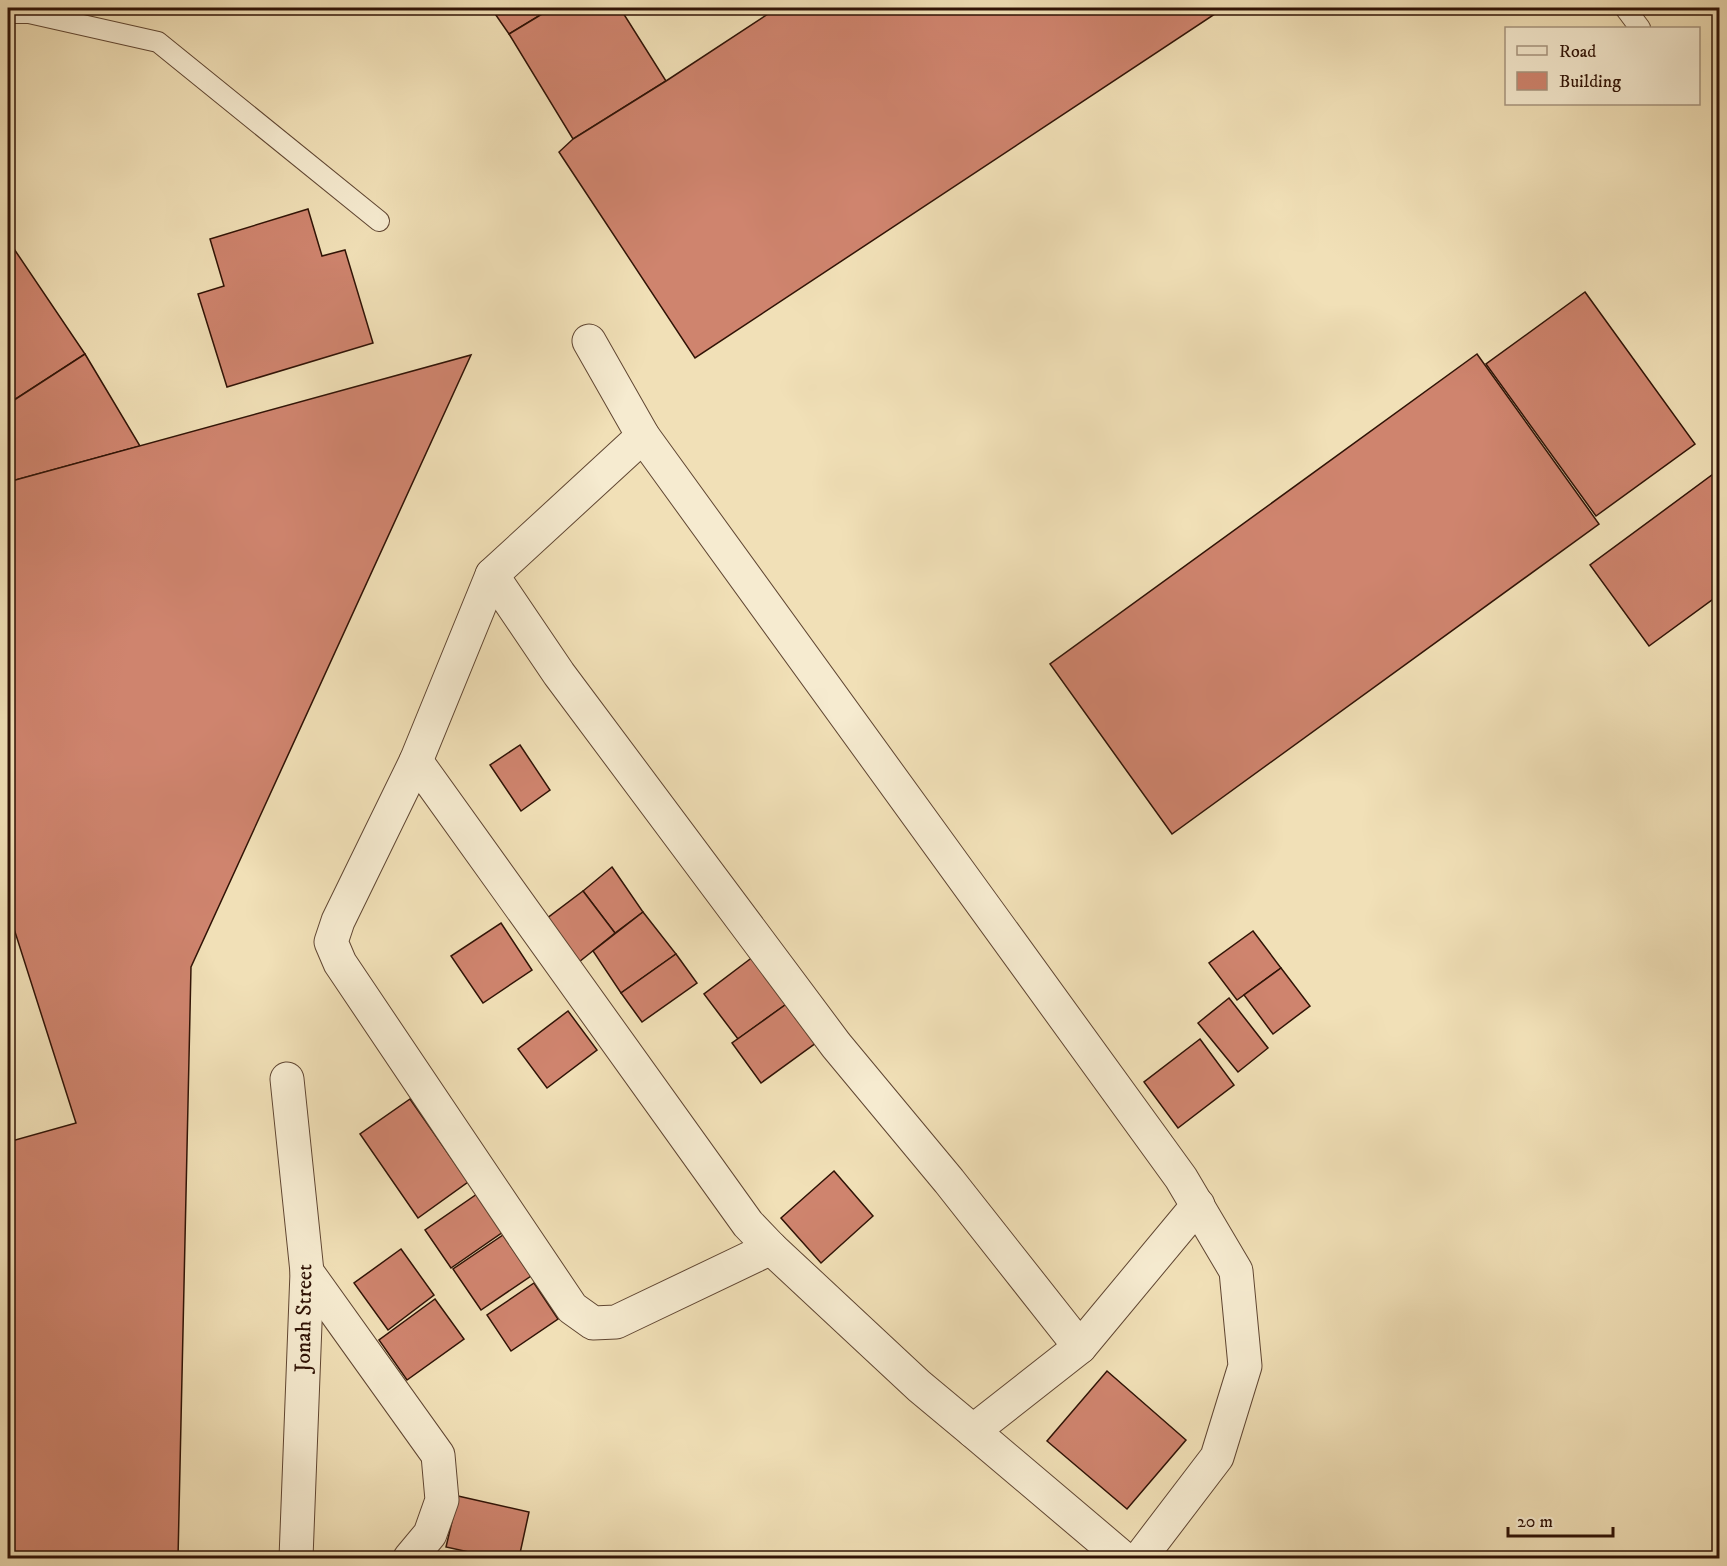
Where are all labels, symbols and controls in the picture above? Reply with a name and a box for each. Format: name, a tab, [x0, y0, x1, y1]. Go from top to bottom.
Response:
legend	[1505, 27, 1700, 105]
text: Road	[1559, 41, 1596, 63]
text: Building	[1559, 71, 1621, 93]
street label: Jonah Street	[290, 1264, 318, 1374]
scale bar	[1508, 1500, 1613, 1538]
text: 20 m	[1517, 1511, 1553, 1533]

